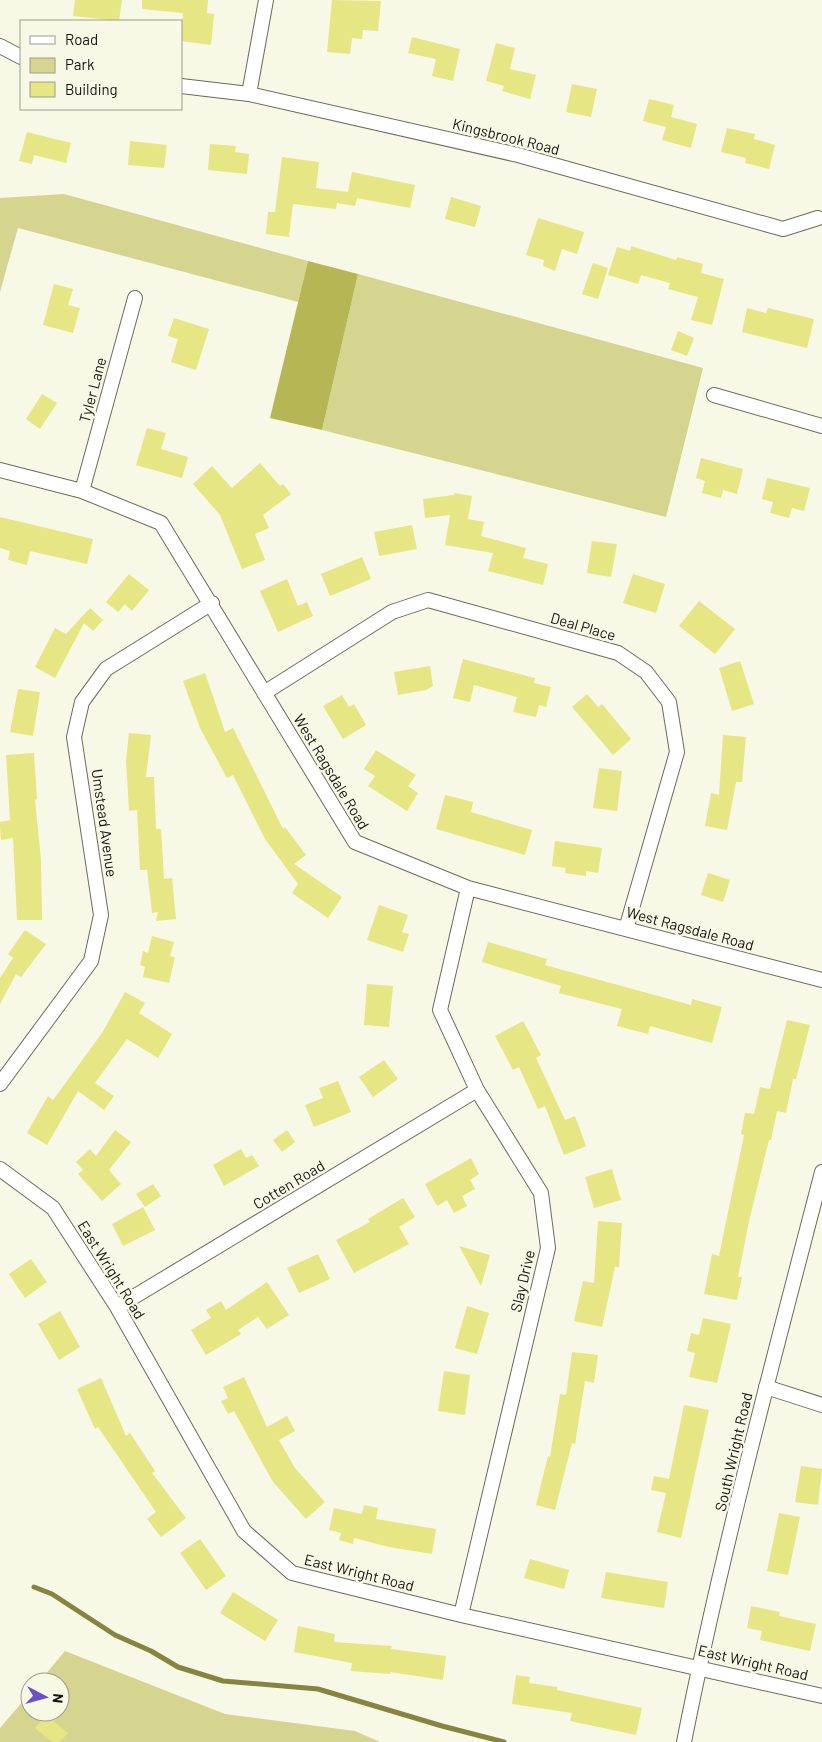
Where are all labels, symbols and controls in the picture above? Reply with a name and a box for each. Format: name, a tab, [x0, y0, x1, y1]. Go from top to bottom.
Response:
legend	[20, 20, 182, 110]
text: Road	[65, 30, 98, 48]
text: Park	[65, 55, 95, 73]
text: Building	[65, 80, 118, 98]
street label: Kingsbrook Road	[451, 114, 562, 158]
street label: Tyler Lane	[75, 355, 109, 424]
street label: Deal Place	[549, 608, 618, 644]
street label: West Ragsdale Road	[290, 711, 373, 832]
street label: Umstead Avenue	[88, 768, 121, 878]
street label: West Ragsdale Road	[624, 902, 756, 954]
street label: Cotten Road	[250, 1156, 327, 1212]
street label: East Wright Road	[74, 1217, 149, 1322]
street label: Slay Drive	[506, 1248, 538, 1314]
street label: South Wright Road	[711, 1391, 755, 1513]
street label: East Wright Road	[303, 1550, 416, 1594]
street label: East Wright Road	[696, 1641, 810, 1683]
north arrow	[20, 1672, 70, 1722]
text: N	[49, 1693, 67, 1704]

